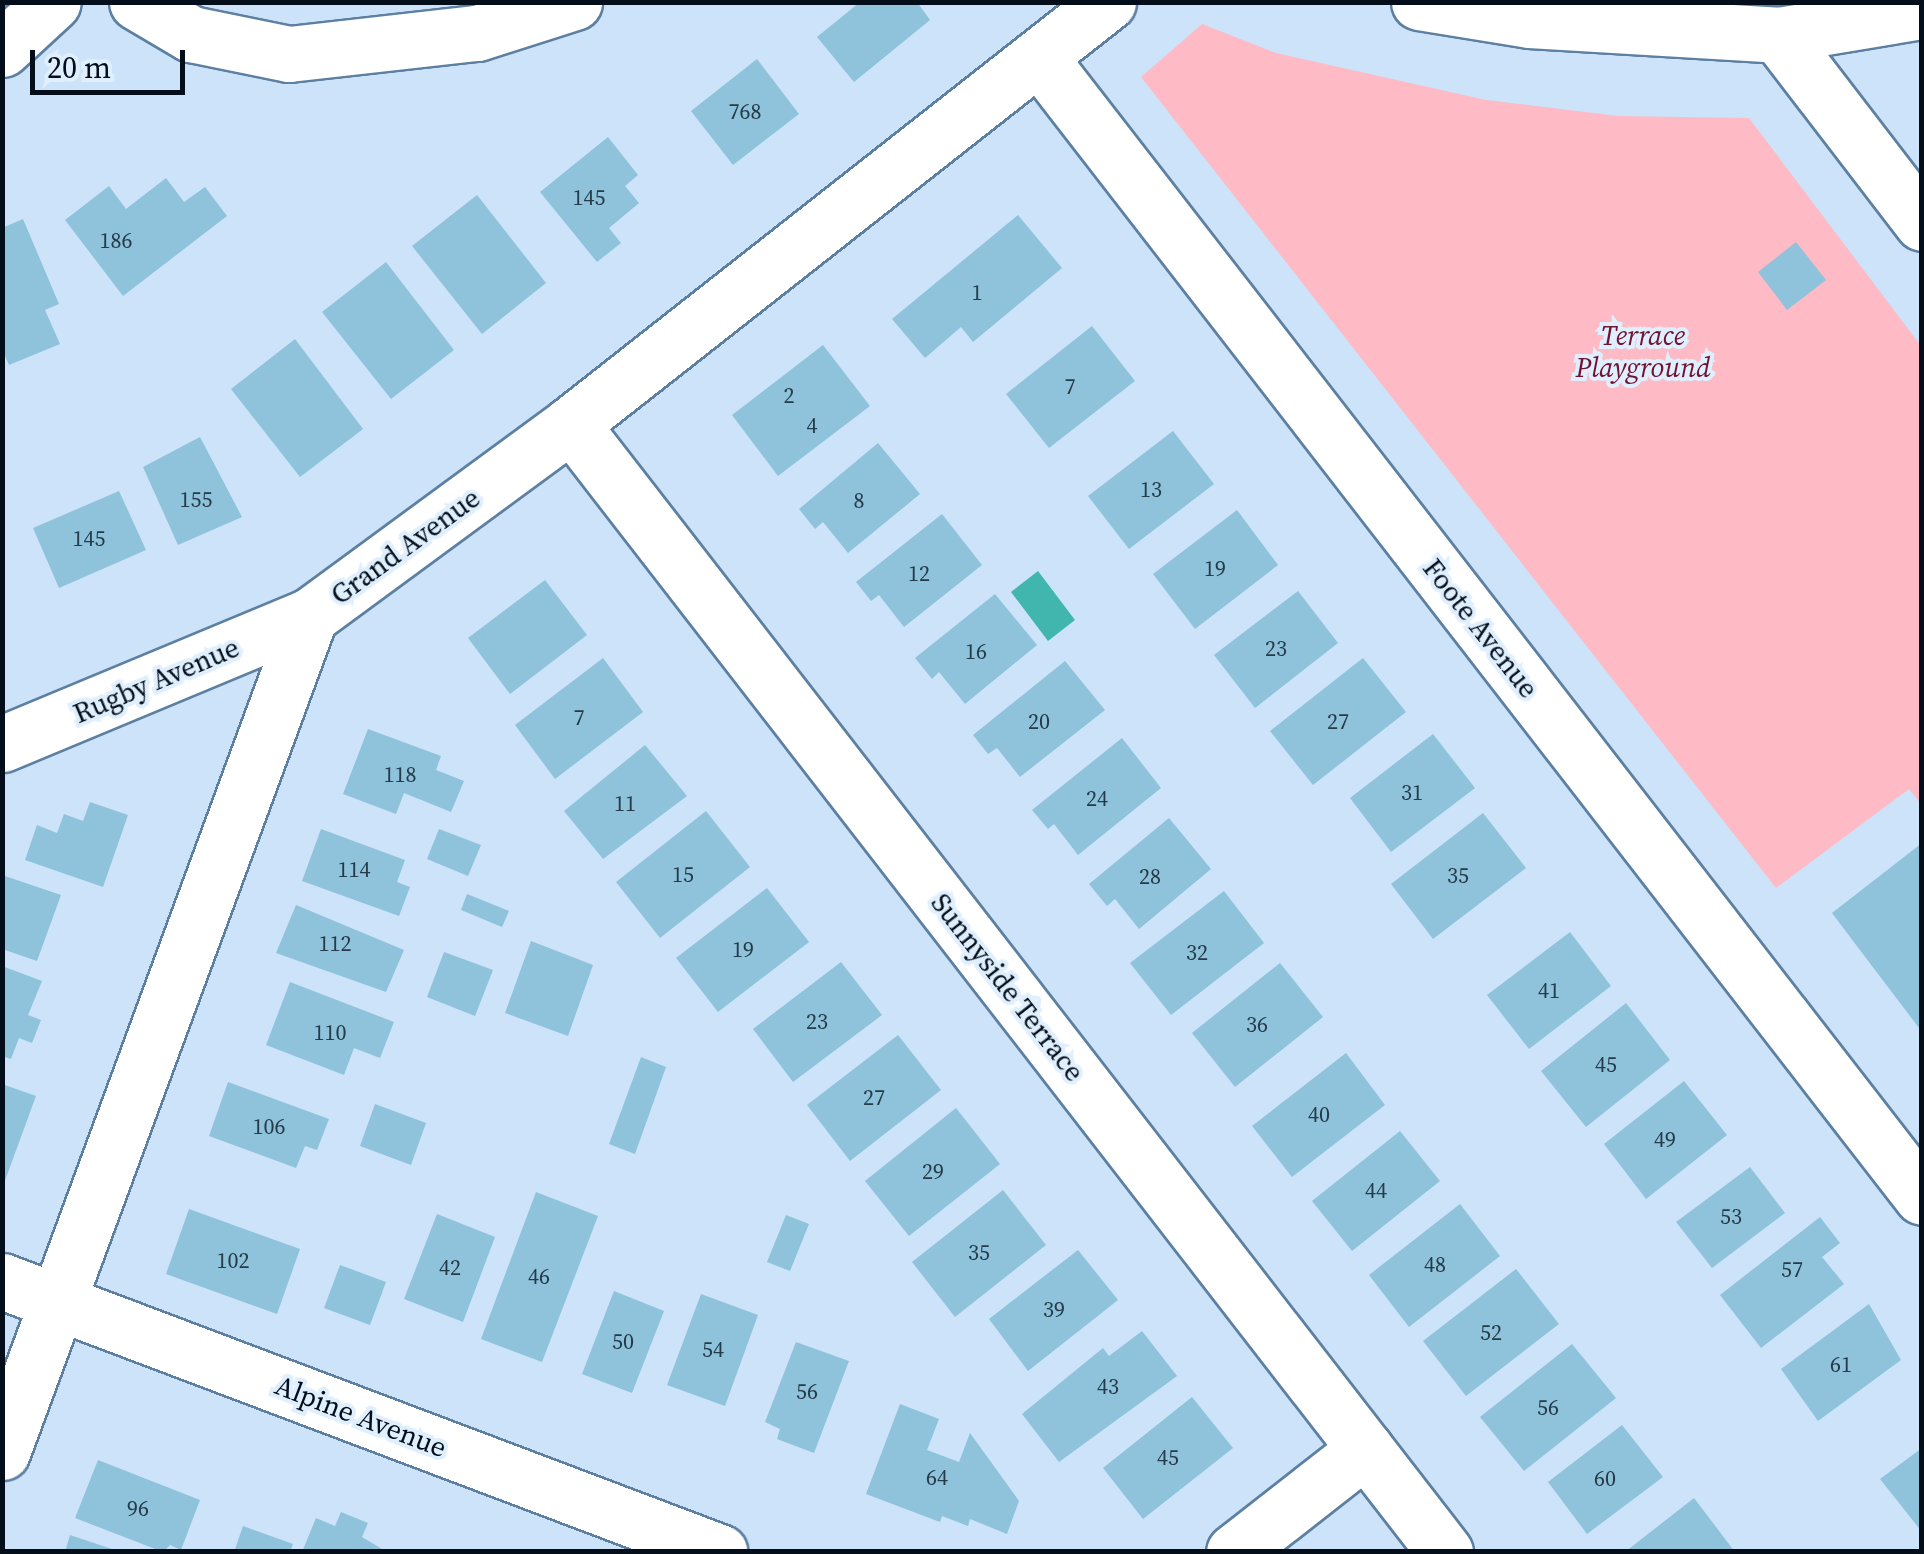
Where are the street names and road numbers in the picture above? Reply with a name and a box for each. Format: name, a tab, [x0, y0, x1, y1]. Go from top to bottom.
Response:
street label: Grand Avenue	[324, 481, 486, 611]
street label: Foote Avenue	[1416, 552, 1546, 704]
street label: Rugby Avenue	[68, 630, 244, 730]
street label: Sunnyside Terrace	[924, 886, 1092, 1088]
street label: Alpine Avenue	[271, 1368, 451, 1464]

